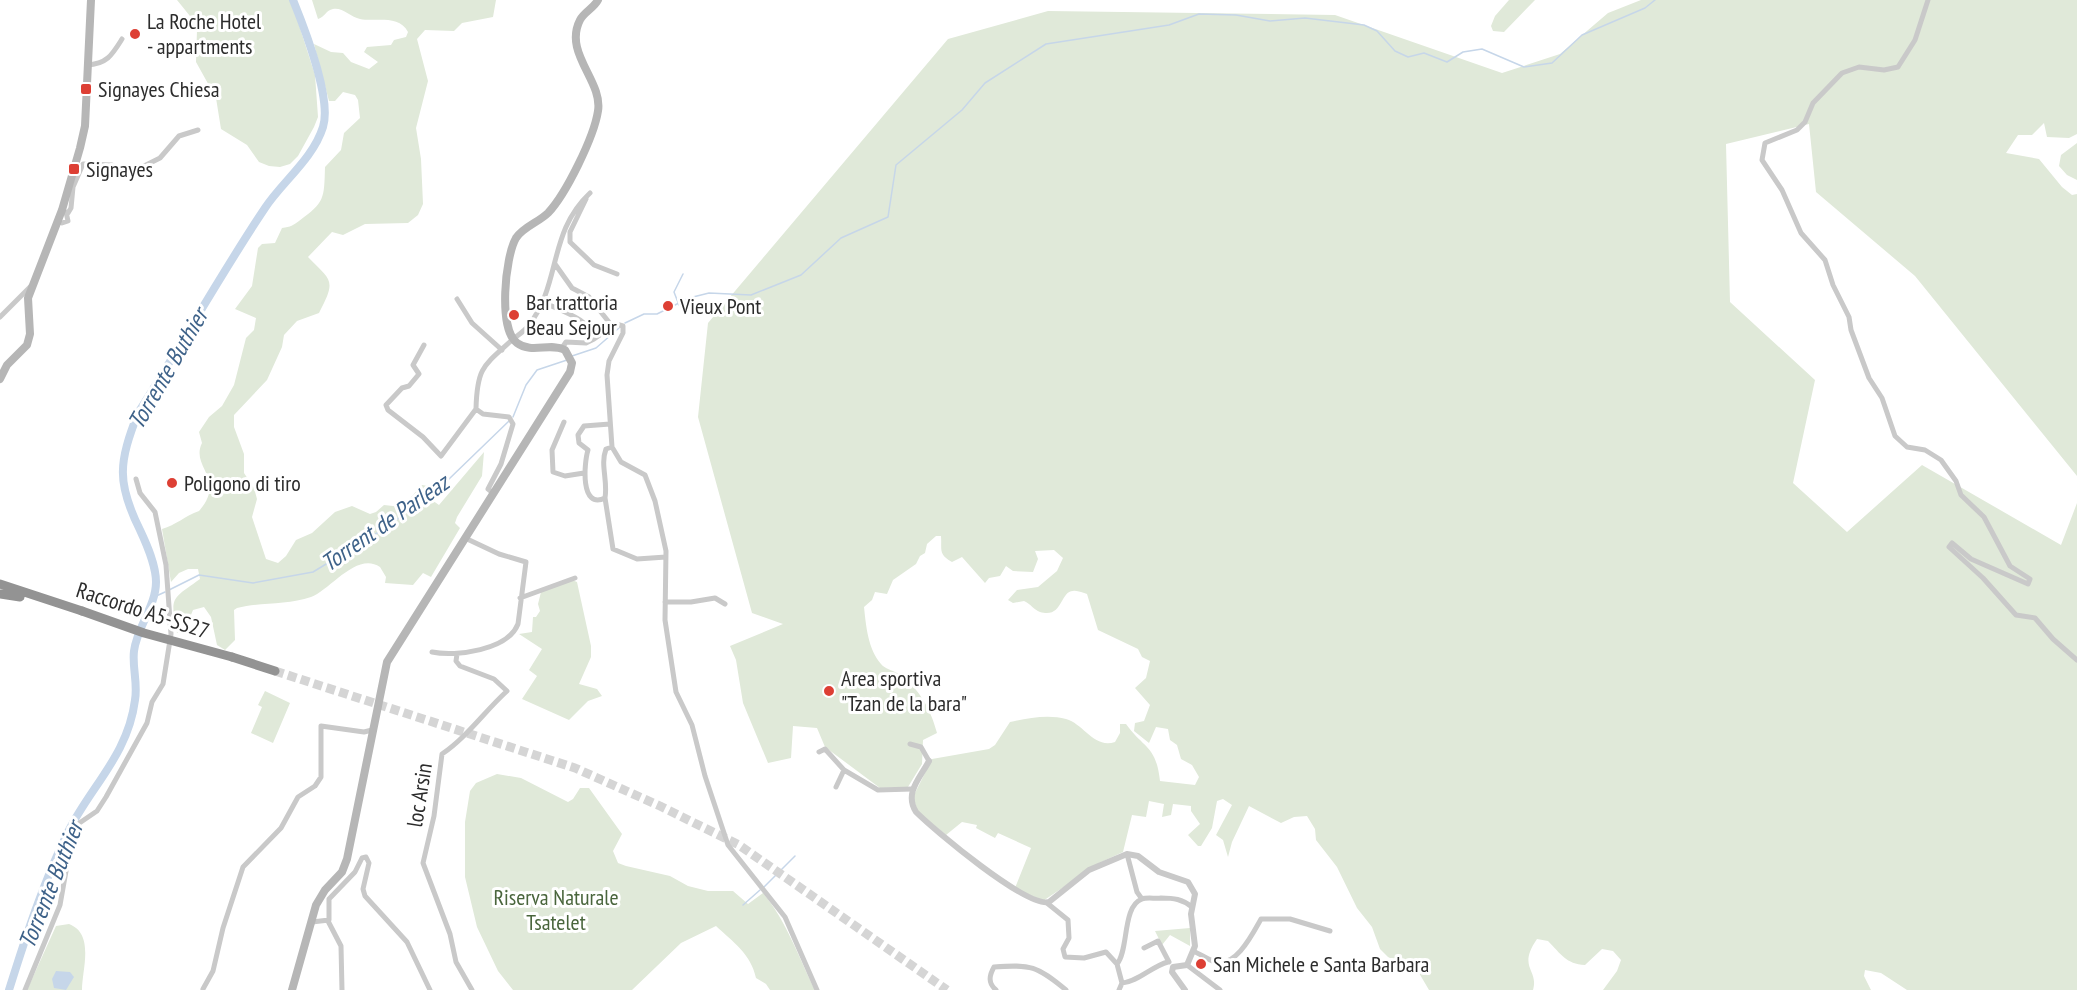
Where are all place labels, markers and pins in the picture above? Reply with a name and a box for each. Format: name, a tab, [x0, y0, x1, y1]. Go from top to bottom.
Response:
place label: La Roche Hotel - appartments	[147, 7, 262, 60]
marker: La Roche Hotel - appartments	[128, 27, 142, 41]
place label: Signayes Chiesa	[98, 75, 219, 103]
marker: Signayes Chiesa	[79, 82, 93, 96]
place label: Signayes	[86, 155, 153, 183]
marker: Signayes	[67, 162, 81, 176]
place label: Bar trattoria Beau Sejour	[526, 288, 618, 341]
place label: Vieux Pont	[679, 292, 761, 320]
marker: Vieux Pont	[661, 299, 675, 313]
marker: Bar trattoria Beau Sejour	[507, 308, 521, 322]
place label: Poligono di tiro	[184, 469, 301, 497]
marker: Poligono di tiro	[165, 476, 179, 490]
place label: Area sportiva "Tzan de la bara"	[841, 664, 967, 717]
marker: Area sportiva "Tzan de la bara"	[822, 684, 836, 698]
place label: San Michele e Santa Barbara	[1213, 950, 1429, 978]
marker: San Michele e Santa Barbara	[1194, 957, 1208, 971]

